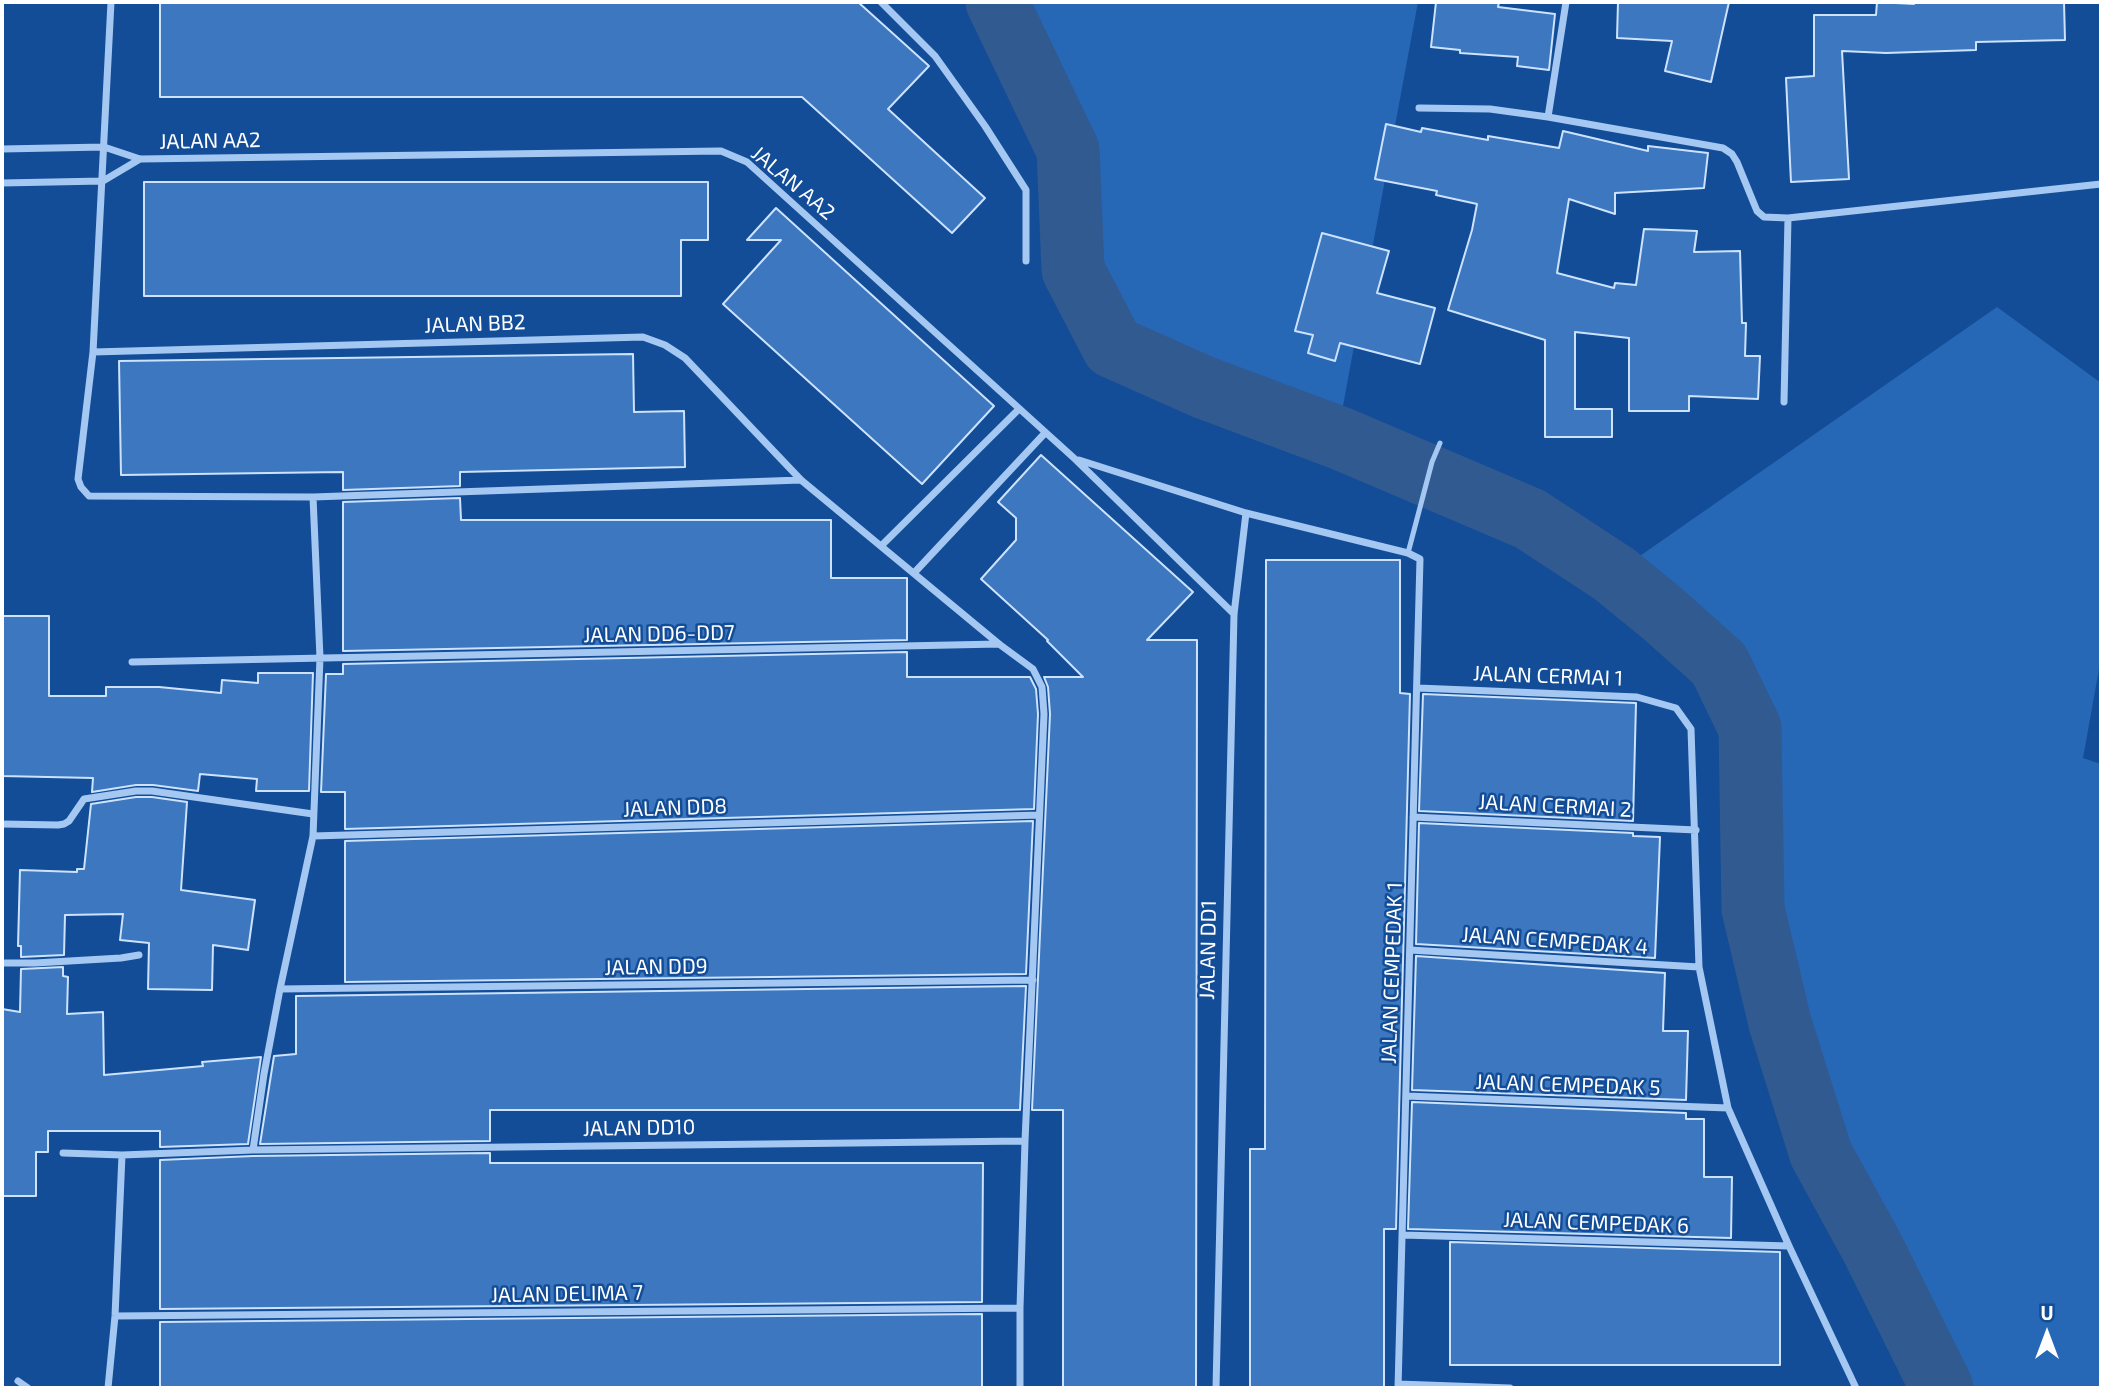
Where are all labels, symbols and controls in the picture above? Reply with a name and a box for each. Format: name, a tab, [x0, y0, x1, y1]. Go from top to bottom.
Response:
street label: JALAN AA2	[159, 128, 261, 154]
street label: JALAN AA2	[746, 141, 840, 225]
street label: JALAN BB2	[424, 310, 526, 338]
street label: JALAN DD6-DD7	[583, 620, 735, 648]
street label: JALAN CERMAI 1	[1472, 661, 1624, 691]
street label: JALAN CERMAI 2	[1478, 789, 1632, 823]
street label: JALAN DD8	[623, 794, 727, 822]
street label: JALAN CEMPEDAK 1	[1376, 882, 1408, 1064]
street label: JALAN DD1	[1195, 900, 1221, 1000]
street label: JALAN CEMPEDAK 4	[1461, 922, 1649, 960]
street label: JALAN DD9	[604, 953, 708, 981]
street label: JALAN CEMPEDAK 5	[1475, 1069, 1661, 1101]
street label: JALAN DD10	[583, 1114, 695, 1142]
street label: JALAN CEMPEDAK 6	[1503, 1207, 1689, 1239]
street label: JALAN DELIMA 7	[491, 1280, 643, 1308]
north arrow	[2012, 1299, 2082, 1369]
text: U	[2040, 1301, 2054, 1324]

